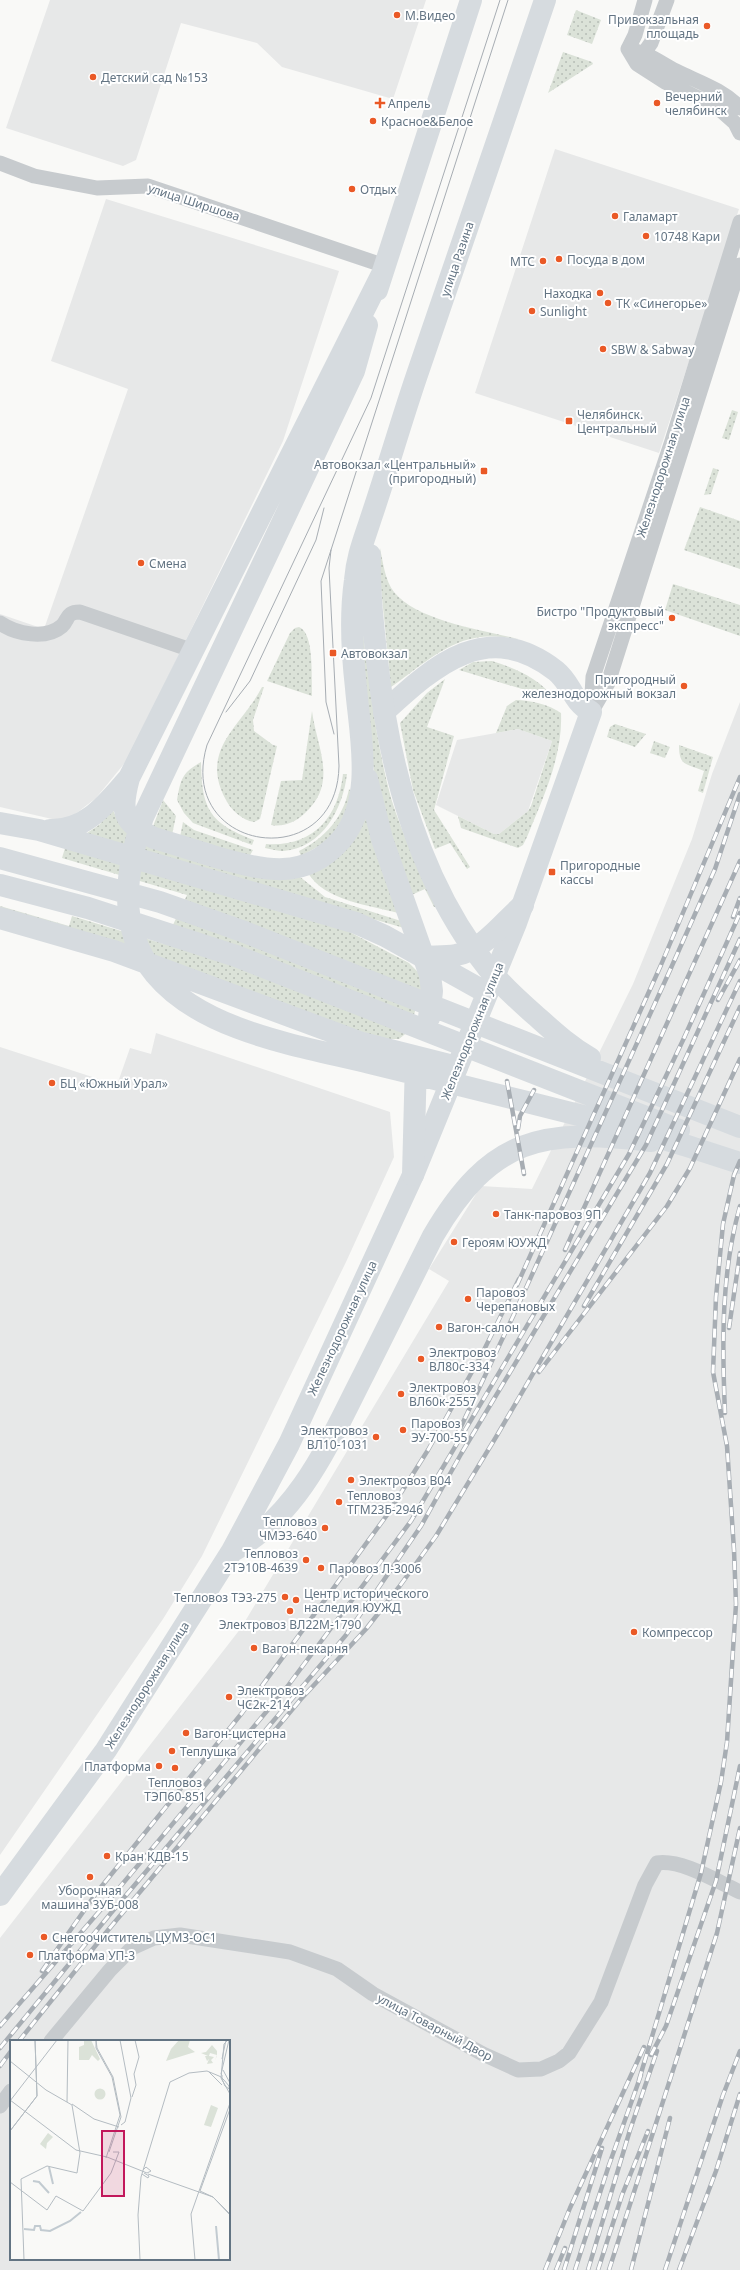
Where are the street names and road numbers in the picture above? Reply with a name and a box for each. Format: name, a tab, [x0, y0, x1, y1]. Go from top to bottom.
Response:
street label: улица Ширшова	[146, 179, 242, 225]
street label: улица Разина	[436, 219, 478, 299]
street label: Железнодорожная улица	[632, 395, 694, 539]
street label: Железнодорожная улица	[437, 960, 507, 1102]
street label: Железнодорожная улица	[303, 1258, 381, 1398]
street label: Железнодорожная улица	[101, 1618, 193, 1752]
street label: улица Товарный Двор	[374, 1989, 496, 2065]

